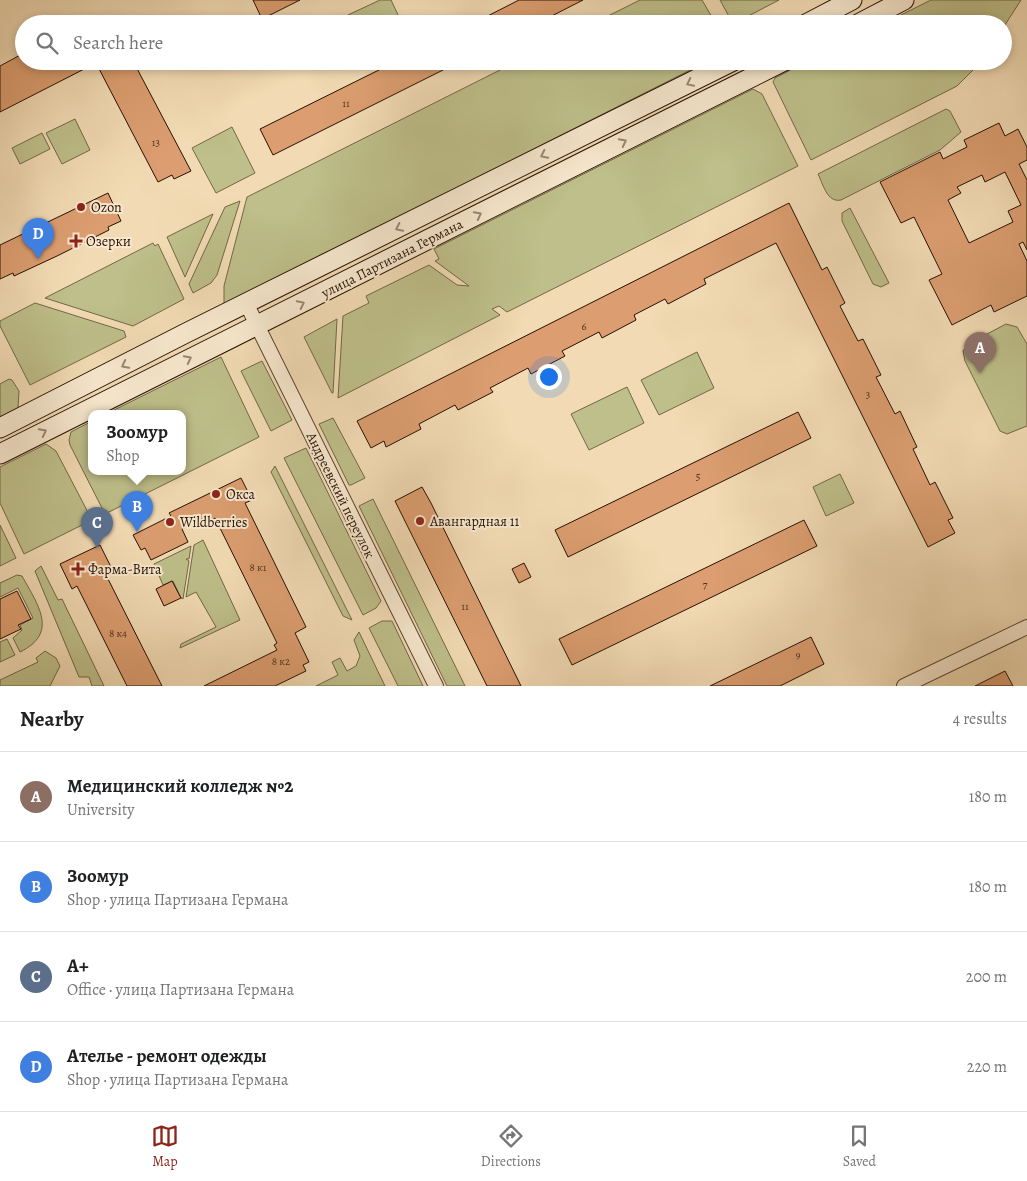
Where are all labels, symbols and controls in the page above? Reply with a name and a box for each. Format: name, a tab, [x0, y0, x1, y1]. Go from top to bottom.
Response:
search box	[15, 15, 1012, 70]
icon: search	[33, 29, 61, 57]
text: Search here	[73, 30, 163, 56]
one-way arrow	[686, 77, 695, 87]
house number: 11	[342, 96, 350, 111]
house number: 13	[152, 135, 160, 150]
one-way arrow	[618, 138, 627, 148]
one-way arrow	[540, 149, 549, 159]
place label: Ozon	[91, 198, 122, 217]
marker: Ozon	[75, 201, 87, 213]
one-way arrow	[472, 212, 481, 222]
street label: улица Партизана Германа	[317, 214, 467, 303]
pin: D	[22, 218, 54, 259]
one-way arrow	[395, 221, 404, 232]
place label: Озерки	[86, 232, 131, 251]
marker: Озерки	[70, 235, 82, 247]
one-way arrow	[296, 299, 305, 310]
house number: 6	[581, 319, 587, 334]
pin: A	[964, 332, 996, 373]
one-way arrow	[183, 355, 192, 365]
one-way arrow	[121, 358, 130, 368]
your location	[536, 364, 562, 390]
house number: 3	[866, 387, 870, 402]
popup	[88, 410, 186, 475]
text: Зоомур	[106, 419, 168, 445]
one-way arrow	[38, 428, 47, 438]
street label: Андреевский переулок	[301, 428, 379, 561]
text: Shop	[106, 445, 139, 467]
house number: 5	[696, 469, 701, 484]
place label: Окса	[226, 485, 256, 504]
marker: Окса	[210, 488, 222, 500]
pin: B	[121, 491, 153, 532]
pin: C	[81, 507, 113, 548]
place label: Авангардная 11	[429, 512, 520, 531]
place label: Wildberries	[179, 513, 247, 532]
marker: Авангардная 11	[414, 515, 426, 527]
marker: Wildberries	[164, 516, 176, 528]
place label: Фарма-Вита	[88, 560, 162, 579]
house number: 8 к1	[250, 560, 267, 575]
marker: Фарма-Вита	[72, 563, 84, 575]
house number: 7	[703, 577, 708, 592]
house number: 11	[461, 599, 469, 614]
house number: 8 к4	[109, 626, 127, 641]
house number: 9	[795, 647, 801, 662]
house number: 8 к2	[272, 654, 290, 669]
text: Nearby	[20, 705, 83, 733]
text: 4 results	[953, 708, 1007, 730]
text: Медицинский колледж №2	[67, 773, 294, 799]
text: A	[31, 786, 41, 808]
text: 180 m	[969, 786, 1007, 808]
text: University	[67, 799, 134, 821]
text: Зоомур	[67, 863, 129, 889]
text: B	[31, 876, 41, 898]
text: 180 m	[969, 876, 1007, 898]
text: Shop · улица Партизана Германа	[67, 889, 288, 911]
text: А+	[67, 953, 89, 979]
text: C	[31, 966, 41, 988]
text: 200 m	[966, 966, 1007, 988]
text: Office · улица Партизана Германа	[67, 979, 294, 1001]
text: Ателье - ремонт одежды	[67, 1043, 267, 1069]
text: D	[30, 1056, 42, 1078]
text: 220 m	[967, 1056, 1007, 1078]
text: Shop · улица Партизана Германа	[67, 1069, 288, 1091]
tab: Map	[151, 1122, 179, 1171]
tab: Directions	[481, 1122, 541, 1171]
tab: Saved	[843, 1122, 876, 1171]

